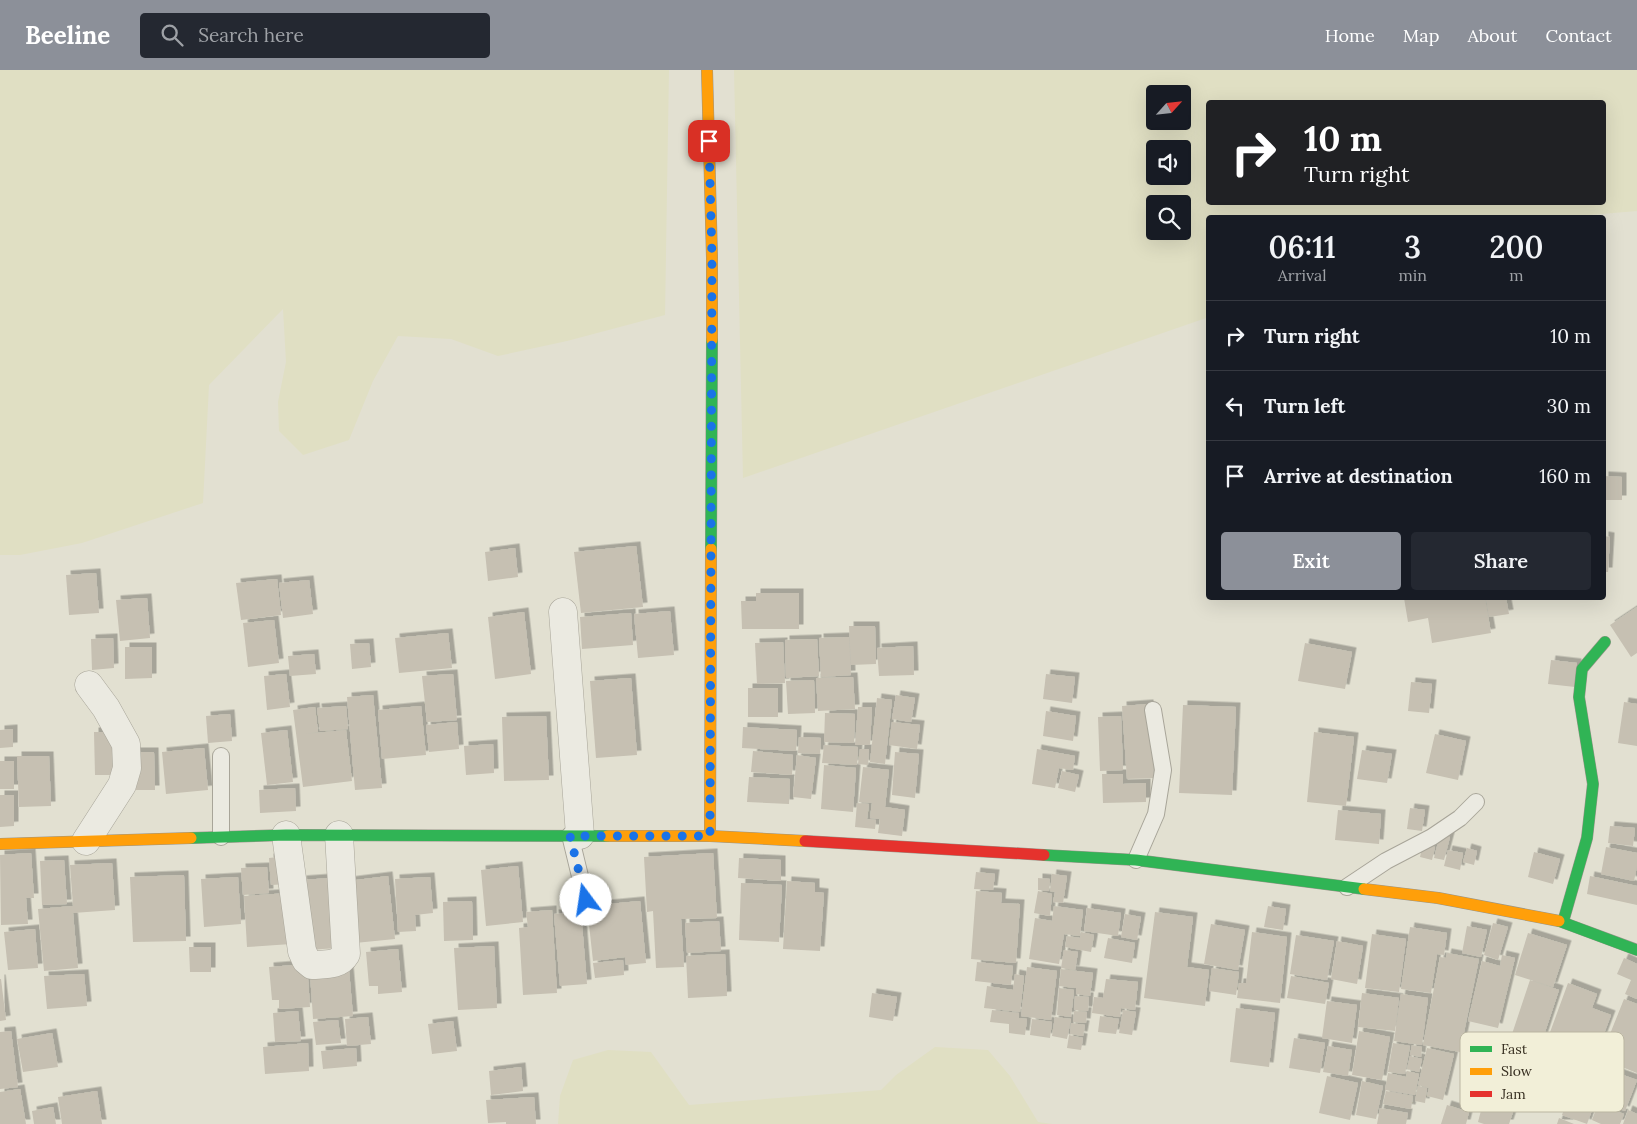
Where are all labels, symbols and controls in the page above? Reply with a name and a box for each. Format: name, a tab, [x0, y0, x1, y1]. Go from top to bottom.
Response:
search box	[140, 13, 490, 58]
text: Beeline	[25, 20, 110, 51]
icon: search	[158, 21, 186, 49]
text: Search here	[198, 23, 304, 47]
text: Home	[1325, 24, 1375, 47]
text: Map	[1403, 24, 1439, 47]
text: About	[1467, 24, 1517, 47]
text: Contact	[1545, 24, 1612, 47]
north arrow	[1146, 85, 1191, 130]
map controls	[1146, 85, 1191, 240]
text: 10 m	[1304, 116, 1382, 161]
pin	[688, 120, 730, 162]
icon: right	[1221, 120, 1286, 185]
icon: arrive	[695, 127, 723, 155]
button: sound	[1146, 140, 1191, 185]
text: Turn right	[1304, 160, 1409, 188]
button: search	[1146, 195, 1191, 240]
text: 06:11	[1269, 228, 1336, 266]
text: 3	[1404, 228, 1421, 266]
text: 200	[1489, 228, 1543, 266]
text: Arrival	[1278, 265, 1327, 285]
text: min	[1398, 265, 1427, 285]
text: m	[1509, 265, 1524, 285]
icon: right	[1221, 322, 1249, 350]
text: Turn right	[1264, 324, 1360, 348]
text: 10 m	[1550, 324, 1591, 348]
icon: left	[1221, 392, 1249, 420]
text: Turn left	[1264, 394, 1345, 418]
text: 30 m	[1547, 394, 1591, 418]
icon: arrive	[1221, 462, 1249, 490]
text: Arrive at destination	[1264, 464, 1453, 488]
text: 160 m	[1539, 464, 1591, 488]
button: Exit	[1221, 532, 1401, 590]
button: Share	[1411, 532, 1591, 590]
position arrow	[559, 873, 611, 925]
legend	[1460, 1032, 1624, 1112]
text: Fast	[1501, 1040, 1528, 1058]
text: Slow	[1501, 1062, 1533, 1080]
text: Jam	[1500, 1085, 1526, 1103]

